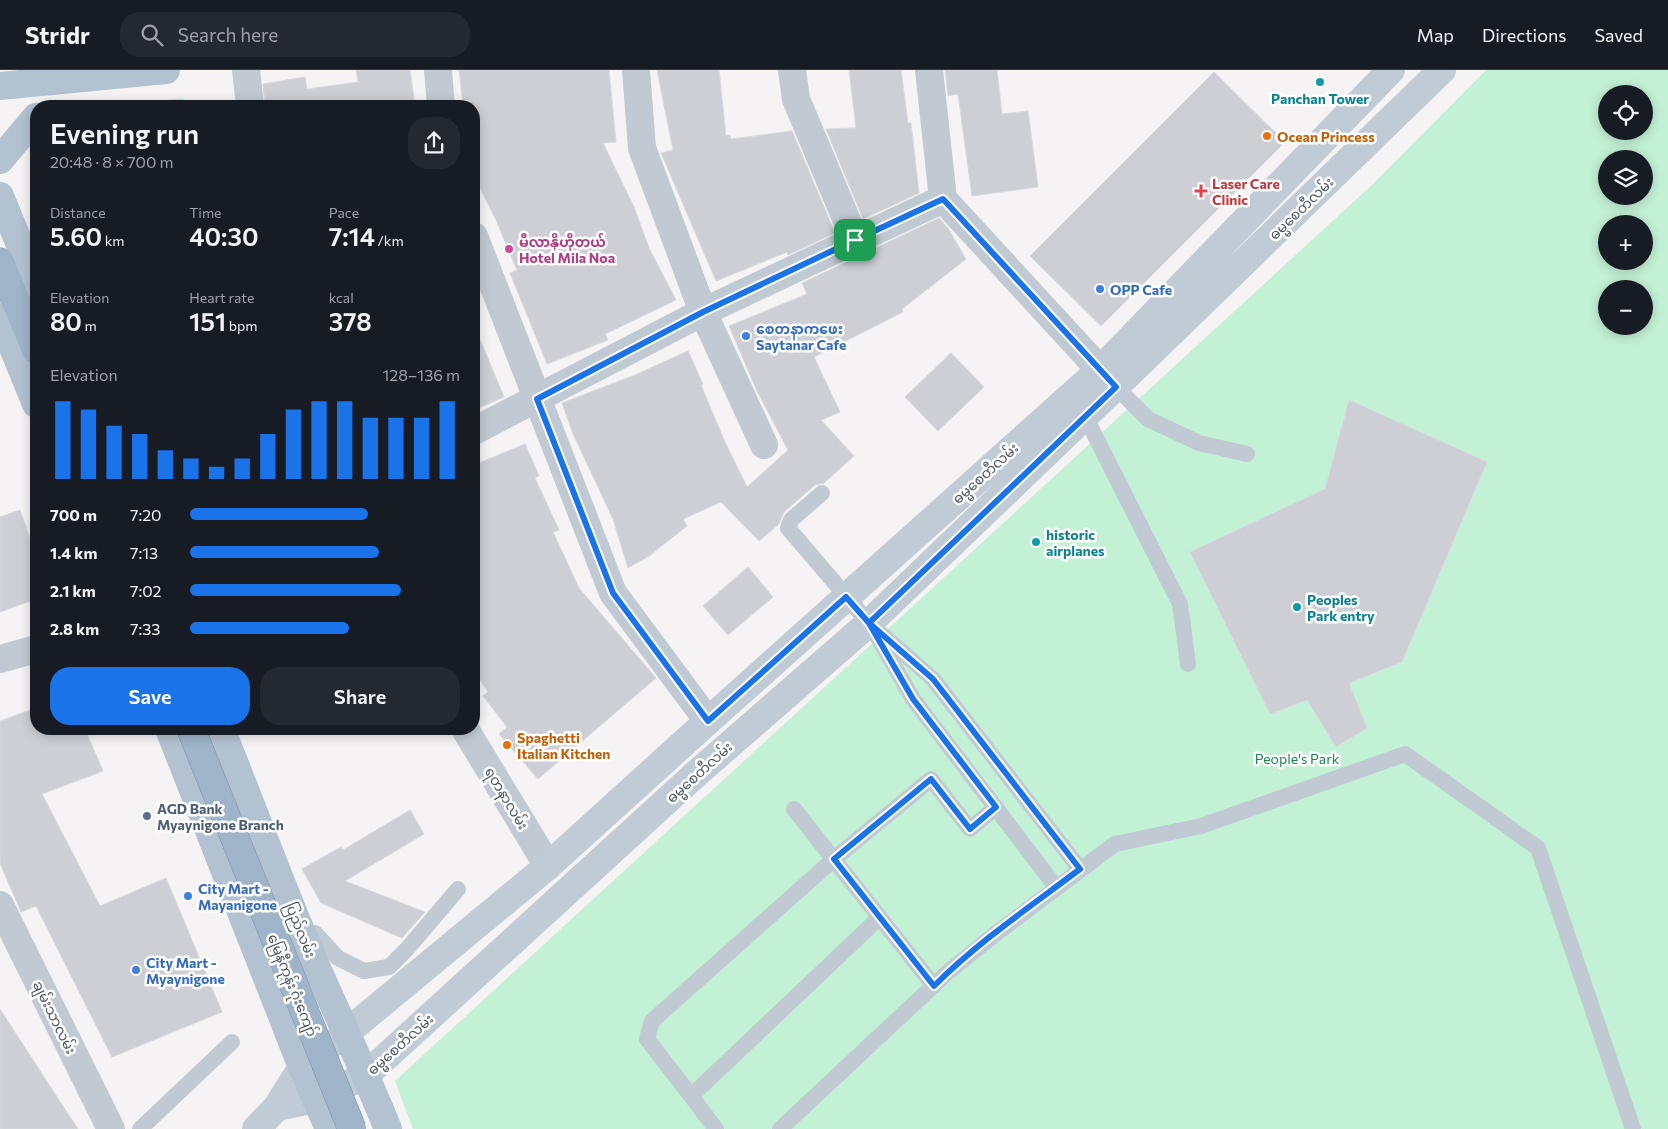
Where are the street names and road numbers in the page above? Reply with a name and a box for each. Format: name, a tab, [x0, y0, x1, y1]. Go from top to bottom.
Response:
street label: ဓမ္မစေတီလမ်း	[1265, 172, 1340, 246]
street label: ဓမ္မစေတီလမ်း	[948, 438, 1024, 510]
street label: ဓမ္မစေတီလမ်း	[662, 737, 738, 809]
street label: ရတနာလမ်း	[478, 763, 533, 834]
street label: ပြည်လမ်း	[278, 899, 321, 962]
street label: မြေနီကုန်း ဂုံးကျော်	[261, 931, 322, 1040]
street label: ချမ်းသာလမ်း	[26, 977, 81, 1058]
street label: ဓမ္မစေတီလမ်း	[363, 1009, 439, 1081]

